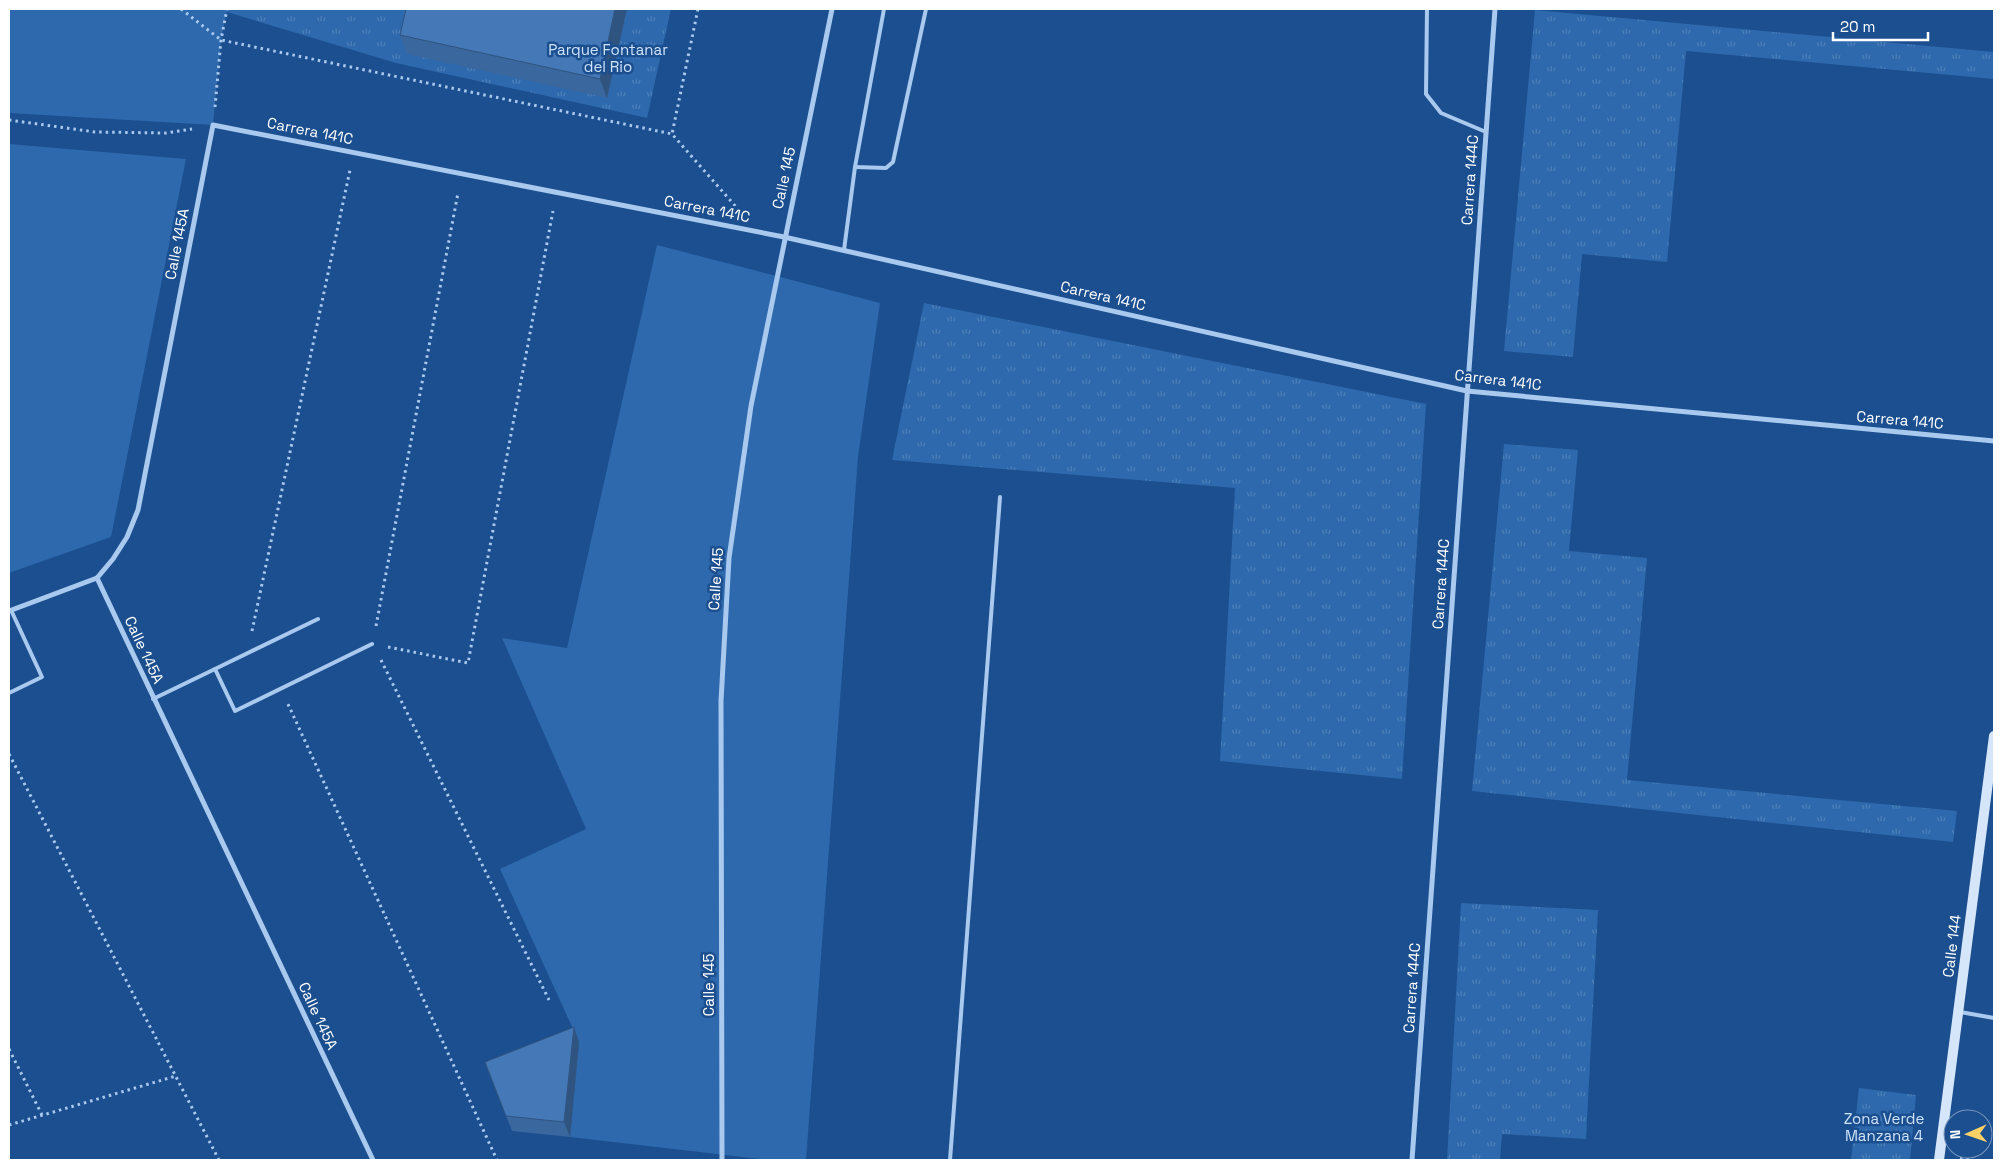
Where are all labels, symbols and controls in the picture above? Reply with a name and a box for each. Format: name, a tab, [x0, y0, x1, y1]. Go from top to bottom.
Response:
scale bar	[1833, 10, 1928, 42]
text: 20 m	[1840, 17, 1875, 36]
park label: Parque Fontanar del Rio	[548, 40, 668, 76]
street label: Carrera 141C	[265, 113, 355, 148]
street label: Carrera 144C	[1457, 134, 1482, 226]
street label: Calle 145	[768, 145, 799, 211]
street label: Carrera 141C	[662, 191, 752, 226]
street label: Calle 145A	[160, 206, 193, 281]
street label: Carrera 141C	[1058, 276, 1148, 315]
street label: Carrera 141C	[1454, 365, 1543, 394]
street label: Carrera 141C	[1856, 406, 1944, 433]
street label: Carrera 144C	[1428, 538, 1453, 630]
street label: Calle 145	[704, 547, 727, 611]
street label: Calle 145A	[121, 613, 169, 687]
street label: Calle 144	[1938, 913, 1965, 979]
street label: Carrera 144C	[1399, 942, 1424, 1034]
street label: Calle 145	[699, 954, 718, 1016]
street label: Calle 145A	[295, 979, 343, 1053]
park label: Zona Verde Manzana 4	[1844, 1109, 1924, 1145]
north arrow	[1943, 1109, 1993, 1159]
text: N	[1946, 1129, 1964, 1139]

